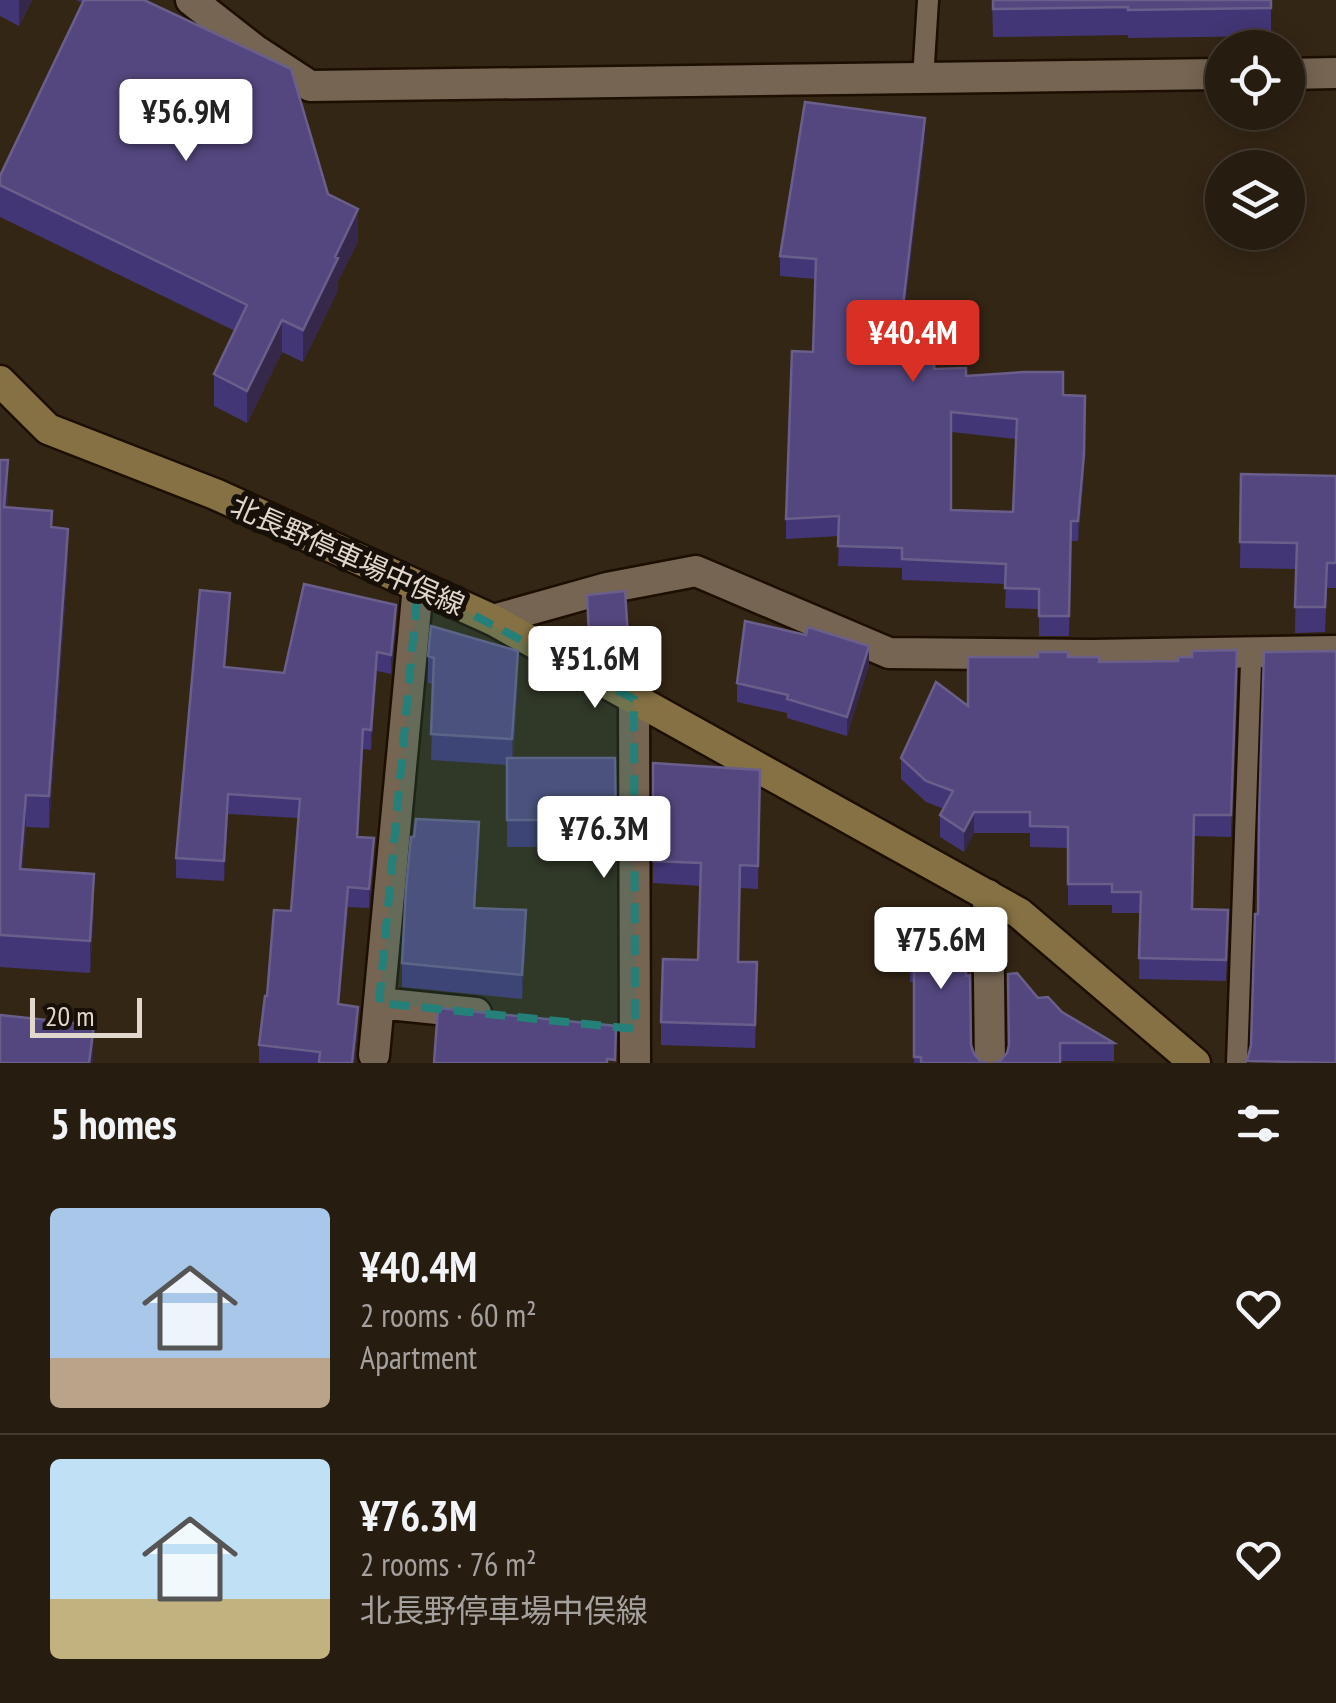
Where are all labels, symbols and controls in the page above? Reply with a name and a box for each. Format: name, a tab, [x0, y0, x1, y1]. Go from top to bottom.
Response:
map controls	[1205, 30, 1305, 250]
button: locate	[1205, 30, 1305, 130]
pin: ¥56.9M	[105, 79, 267, 164]
text: ¥56.9M	[141, 90, 231, 132]
button: layers	[1205, 150, 1305, 250]
pin: ¥40.4M	[832, 300, 994, 385]
text: ¥40.4M	[868, 311, 958, 353]
street label: 北長野停車場中俣線	[225, 487, 471, 623]
pin: ¥51.6M	[514, 626, 676, 711]
text: ¥51.6M	[550, 637, 640, 679]
pin: ¥76.3M	[523, 796, 685, 881]
text: ¥76.3M	[559, 807, 649, 849]
pin: ¥75.6M	[860, 907, 1022, 992]
text: ¥75.6M	[896, 918, 986, 960]
scale bar	[30, 993, 142, 1038]
text: 20 m	[45, 997, 94, 1034]
text: 5 homes	[50, 1096, 177, 1151]
icon: filters	[1231, 1096, 1286, 1151]
text: ¥40.4M	[360, 1239, 477, 1294]
icon: home	[130, 1248, 250, 1368]
icon: heart	[1231, 1281, 1286, 1336]
text: 2 rooms · 60 m²	[360, 1294, 537, 1336]
text: Apartment	[360, 1336, 477, 1378]
text: ¥76.3M	[360, 1488, 477, 1543]
icon: home	[130, 1499, 250, 1619]
icon: heart	[1231, 1532, 1286, 1587]
text: 2 rooms · 76 m²	[360, 1543, 537, 1585]
text: 北長野停車場中俣線	[360, 1589, 648, 1631]

